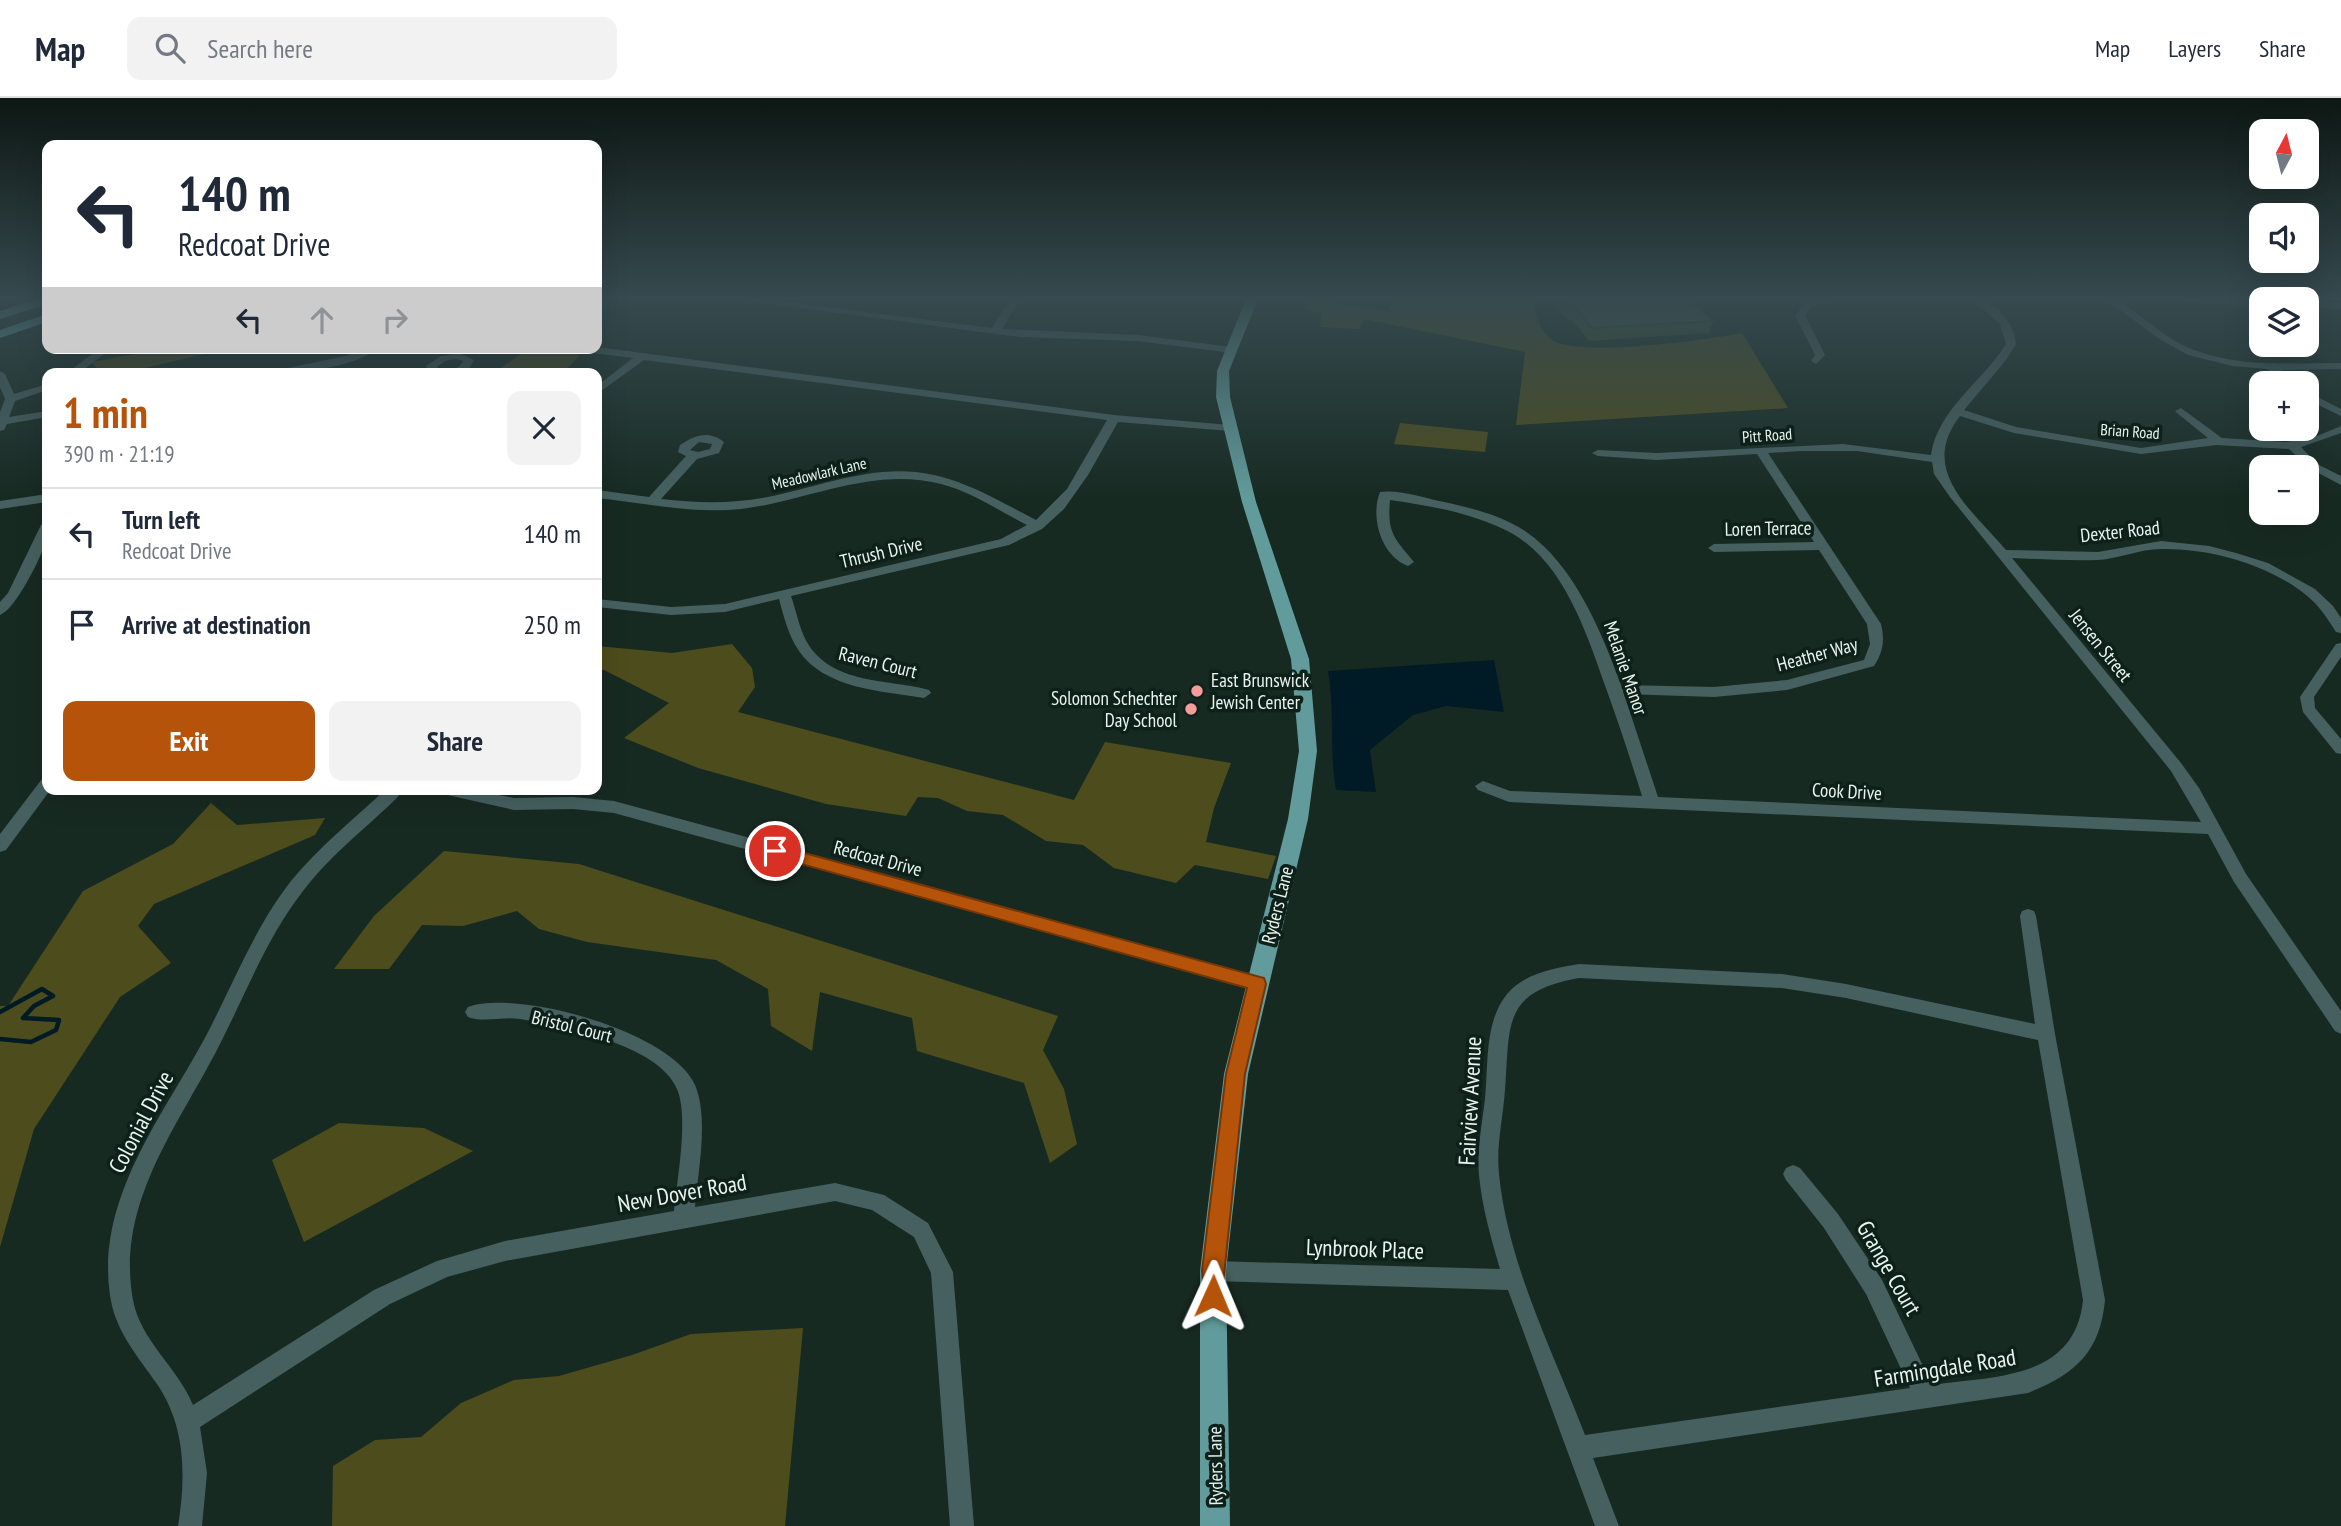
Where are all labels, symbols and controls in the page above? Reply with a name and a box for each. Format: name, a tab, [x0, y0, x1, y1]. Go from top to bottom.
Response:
search box	[127, 17, 617, 80]
text: Map	[35, 27, 85, 70]
icon: search	[151, 29, 189, 67]
text: Search here	[207, 32, 313, 65]
text: Map	[2095, 33, 2130, 64]
text: Layers	[2168, 33, 2221, 64]
text: Share	[2259, 33, 2306, 64]
north arrow	[2249, 119, 2319, 189]
map controls	[2249, 119, 2319, 525]
text: 140 m	[178, 161, 291, 225]
icon: left	[63, 168, 154, 259]
button: sound	[2249, 203, 2319, 273]
text: Redcoat Drive	[178, 223, 330, 265]
button: layers	[2249, 287, 2319, 357]
icon: left	[230, 301, 268, 339]
icon: ahead	[303, 301, 341, 339]
icon: right	[376, 301, 414, 339]
button: +	[2249, 371, 2319, 441]
text: 1 min	[63, 385, 148, 440]
button: close	[507, 391, 581, 465]
street label: Brian Road	[2100, 419, 2160, 443]
street label: Pitt Road	[1741, 423, 1793, 447]
text: 390 m · 21:19	[63, 439, 175, 468]
street label: Meadowlark Lane	[770, 452, 868, 494]
button: −	[2249, 455, 2319, 525]
text: Turn left	[122, 503, 200, 536]
icon: left	[63, 515, 101, 553]
street label: Loren Terrace	[1724, 515, 1812, 541]
street label: Dexter Road	[2079, 515, 2161, 547]
text: 140 m	[523, 517, 581, 550]
street label: Thrush Drive	[838, 531, 925, 573]
text: Redcoat Drive	[122, 536, 232, 565]
street label: Jensen Street	[2064, 603, 2138, 687]
icon: arrive	[63, 606, 101, 644]
text: Arrive at destination	[122, 608, 311, 641]
text: 250 m	[523, 608, 581, 641]
street label: Melanie Manor	[1599, 618, 1654, 719]
street label: Heather Way	[1774, 631, 1861, 676]
street label: Raven Court	[836, 641, 920, 683]
place label: East Brunswick Jewish Center	[1210, 668, 1310, 714]
marker: East Brunswick Jewish Center	[1189, 683, 1205, 699]
place label: Solomon Schechter Day School	[1051, 686, 1178, 732]
button: Exit	[63, 701, 315, 781]
button: Share	[329, 701, 581, 781]
marker: Solomon Schechter Day School	[1183, 701, 1199, 717]
street label: Cook Drive	[1811, 777, 1883, 805]
pin	[745, 821, 805, 881]
icon: arrive	[756, 832, 794, 870]
street label: Redcoat Drive	[831, 835, 925, 881]
street label: Ryders Lane	[1256, 864, 1298, 946]
street label: Bristol Court	[529, 1004, 615, 1048]
street label: Fairview Avenue	[1452, 1036, 1487, 1166]
street label: Colonial Drive	[102, 1066, 180, 1178]
street label: New Dover Road	[615, 1167, 749, 1218]
street label: Grange Court	[1851, 1215, 1928, 1321]
street label: Lynbrook Place	[1305, 1232, 1425, 1265]
position arrow	[1176, 1259, 1250, 1333]
street label: Farmingdale Road	[1872, 1342, 2018, 1393]
street label: Ryders Lane	[1202, 1426, 1228, 1506]

